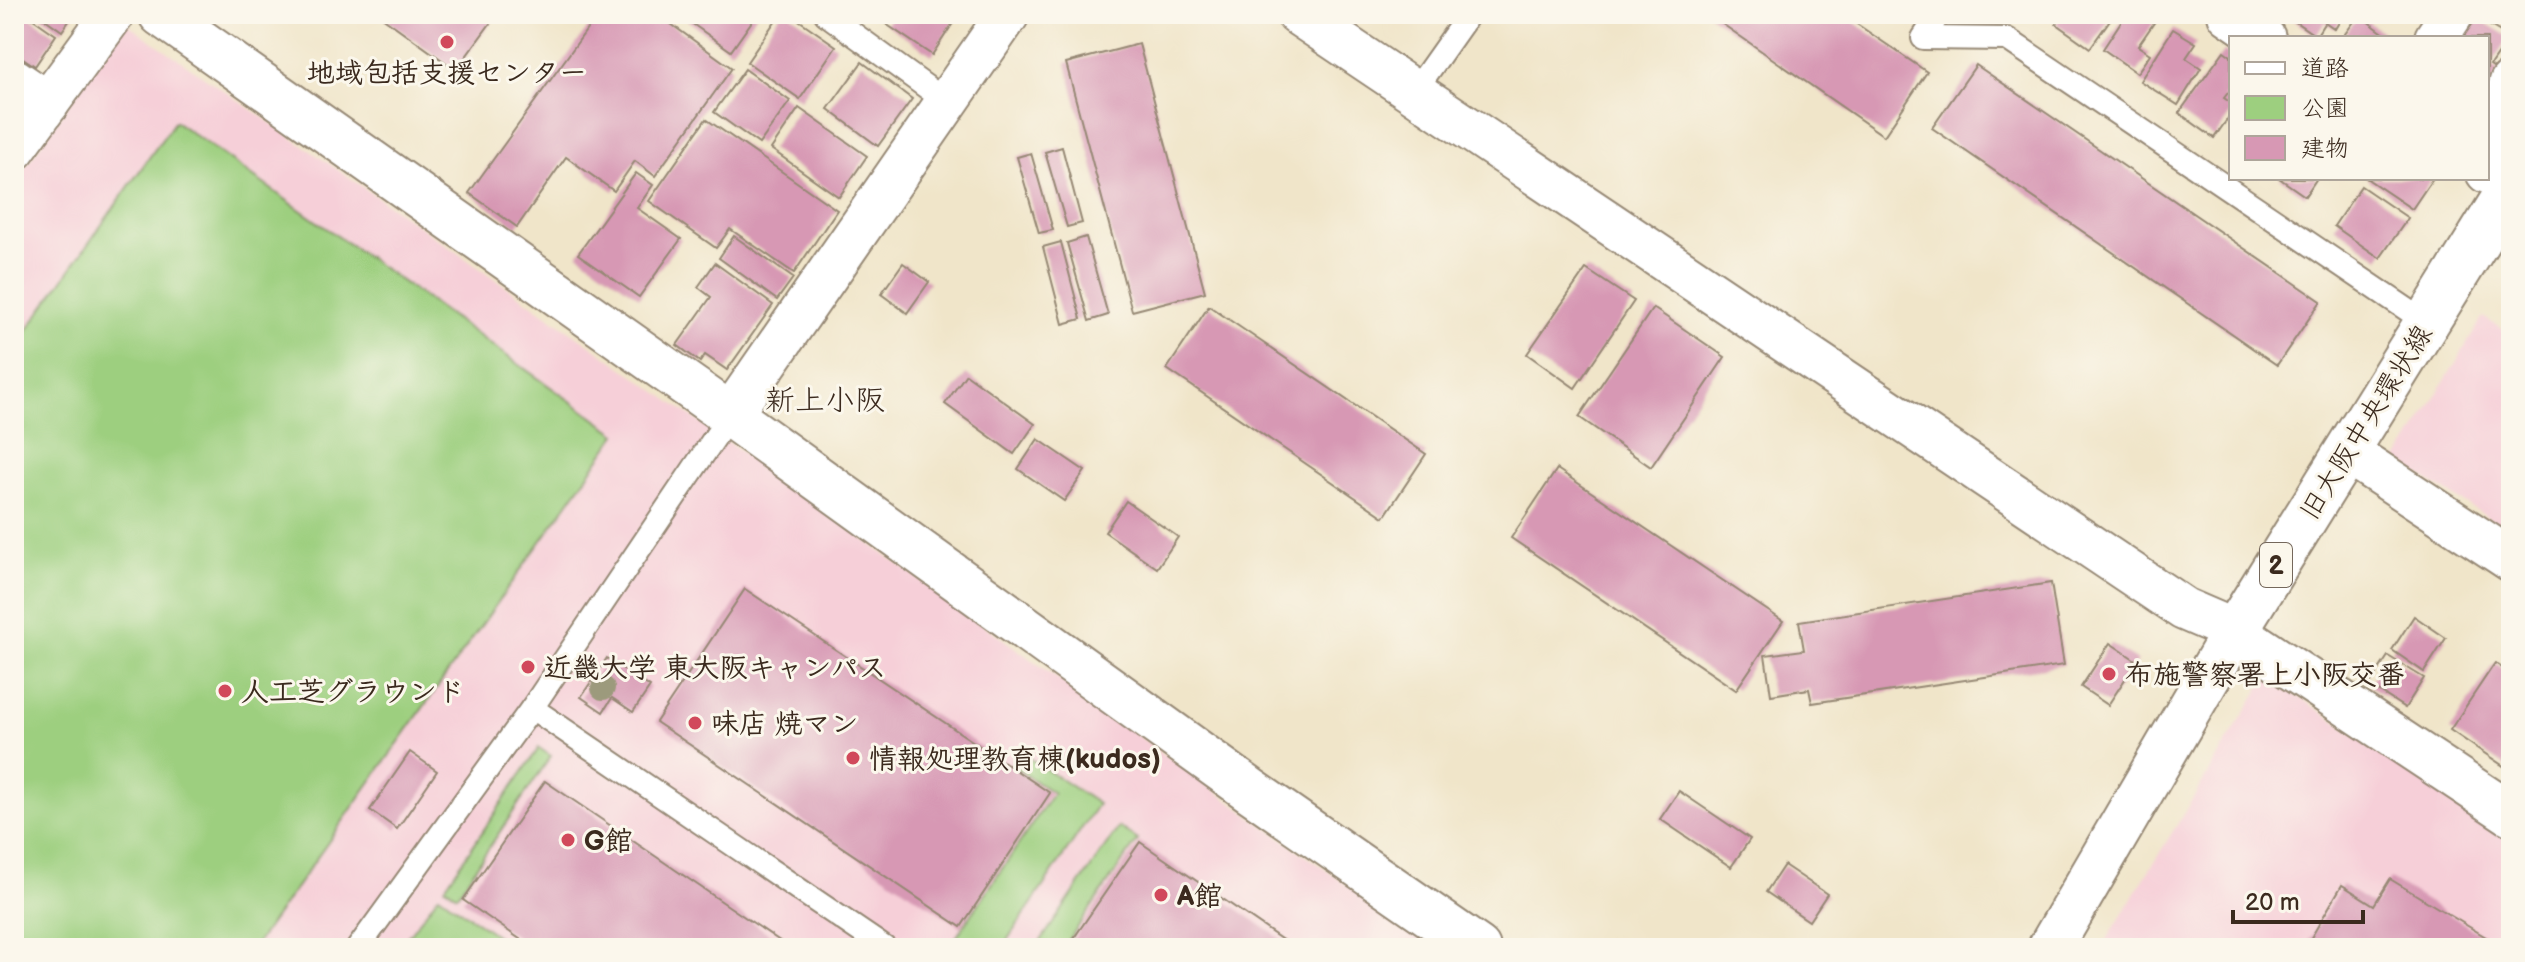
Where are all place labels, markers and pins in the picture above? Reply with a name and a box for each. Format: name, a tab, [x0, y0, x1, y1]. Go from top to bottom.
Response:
marker: 地域包括支援センター	[438, 33, 456, 51]
place label: 地域包括支援センター	[307, 57, 587, 90]
place label: 近畿大学 東大阪キャンパス	[544, 652, 886, 685]
marker: 近畿大学 東大阪キャンパス	[519, 658, 537, 676]
place label: 布施警察署上小阪交番	[2125, 659, 2405, 692]
marker: 布施警察署上小阪交番	[2100, 665, 2118, 683]
place label: 人工芝グラウンド	[241, 676, 465, 709]
marker: 人工芝グラウンド	[216, 682, 234, 700]
place label: 味店 焼マン	[711, 708, 859, 741]
marker: 味店 焼マン	[686, 714, 704, 732]
place label: 情報処理教育棟(kudos)	[869, 743, 1161, 776]
marker: 情報処理教育棟(kudos)	[844, 749, 862, 767]
place label: G館	[584, 825, 633, 858]
marker: G館	[559, 831, 577, 849]
place label: A館	[1176, 880, 1222, 913]
marker: A館	[1152, 886, 1170, 904]

